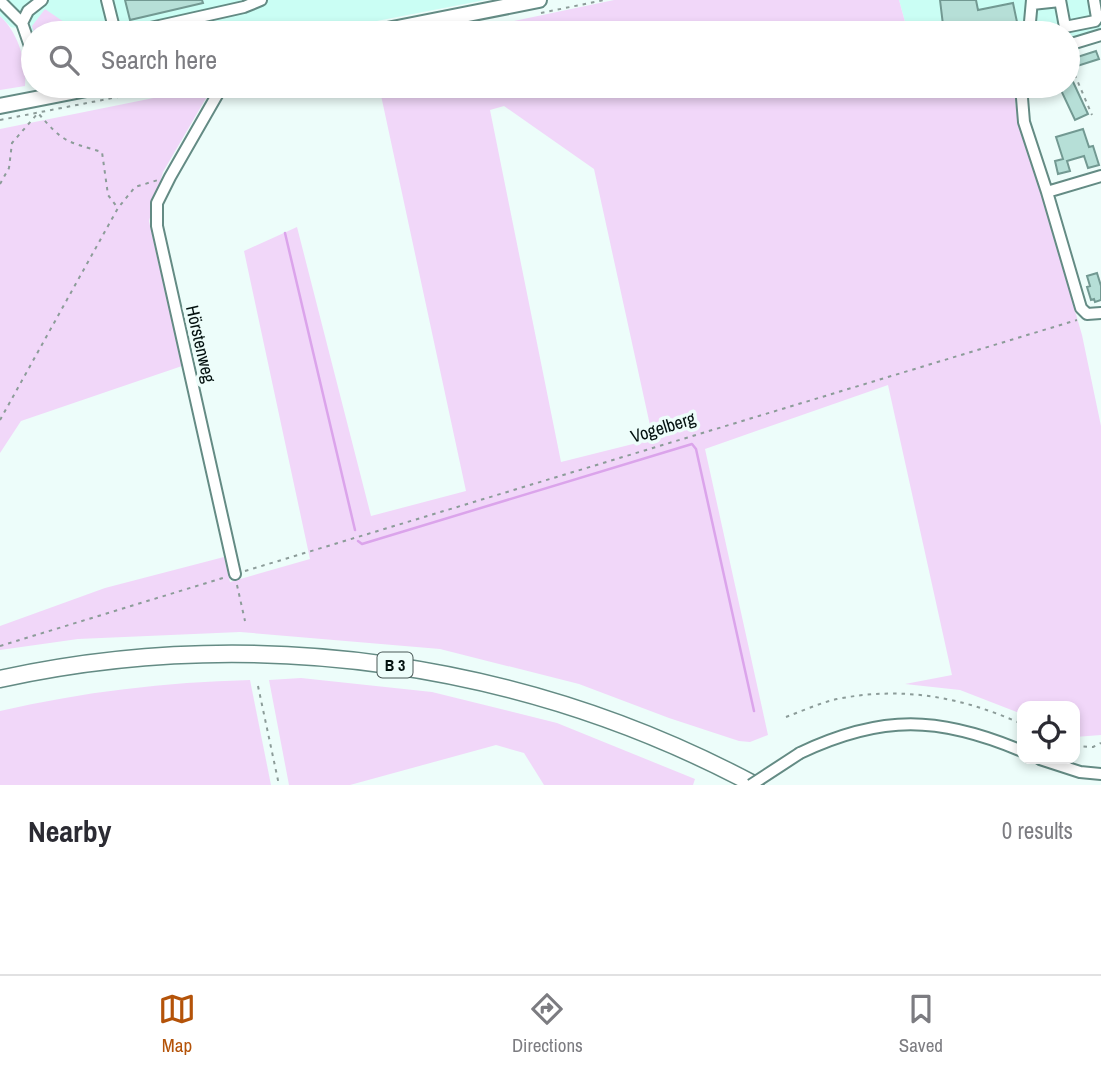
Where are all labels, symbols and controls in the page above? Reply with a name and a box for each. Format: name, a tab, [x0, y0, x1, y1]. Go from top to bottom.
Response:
search box	[21, 21, 1080, 98]
icon: search	[45, 41, 83, 79]
text: Search here	[101, 42, 217, 77]
street label: Hörstenweg	[180, 303, 222, 386]
street label: Vogelberg	[628, 405, 699, 449]
road number: B 3	[378, 652, 412, 678]
map controls	[1017, 701, 1080, 764]
button: locate	[1017, 701, 1080, 764]
text: Nearby	[28, 811, 111, 851]
text: 0 results	[1002, 815, 1073, 846]
tab: Map	[158, 990, 196, 1058]
tab: Directions	[512, 990, 583, 1058]
tab: Saved	[899, 990, 943, 1058]

